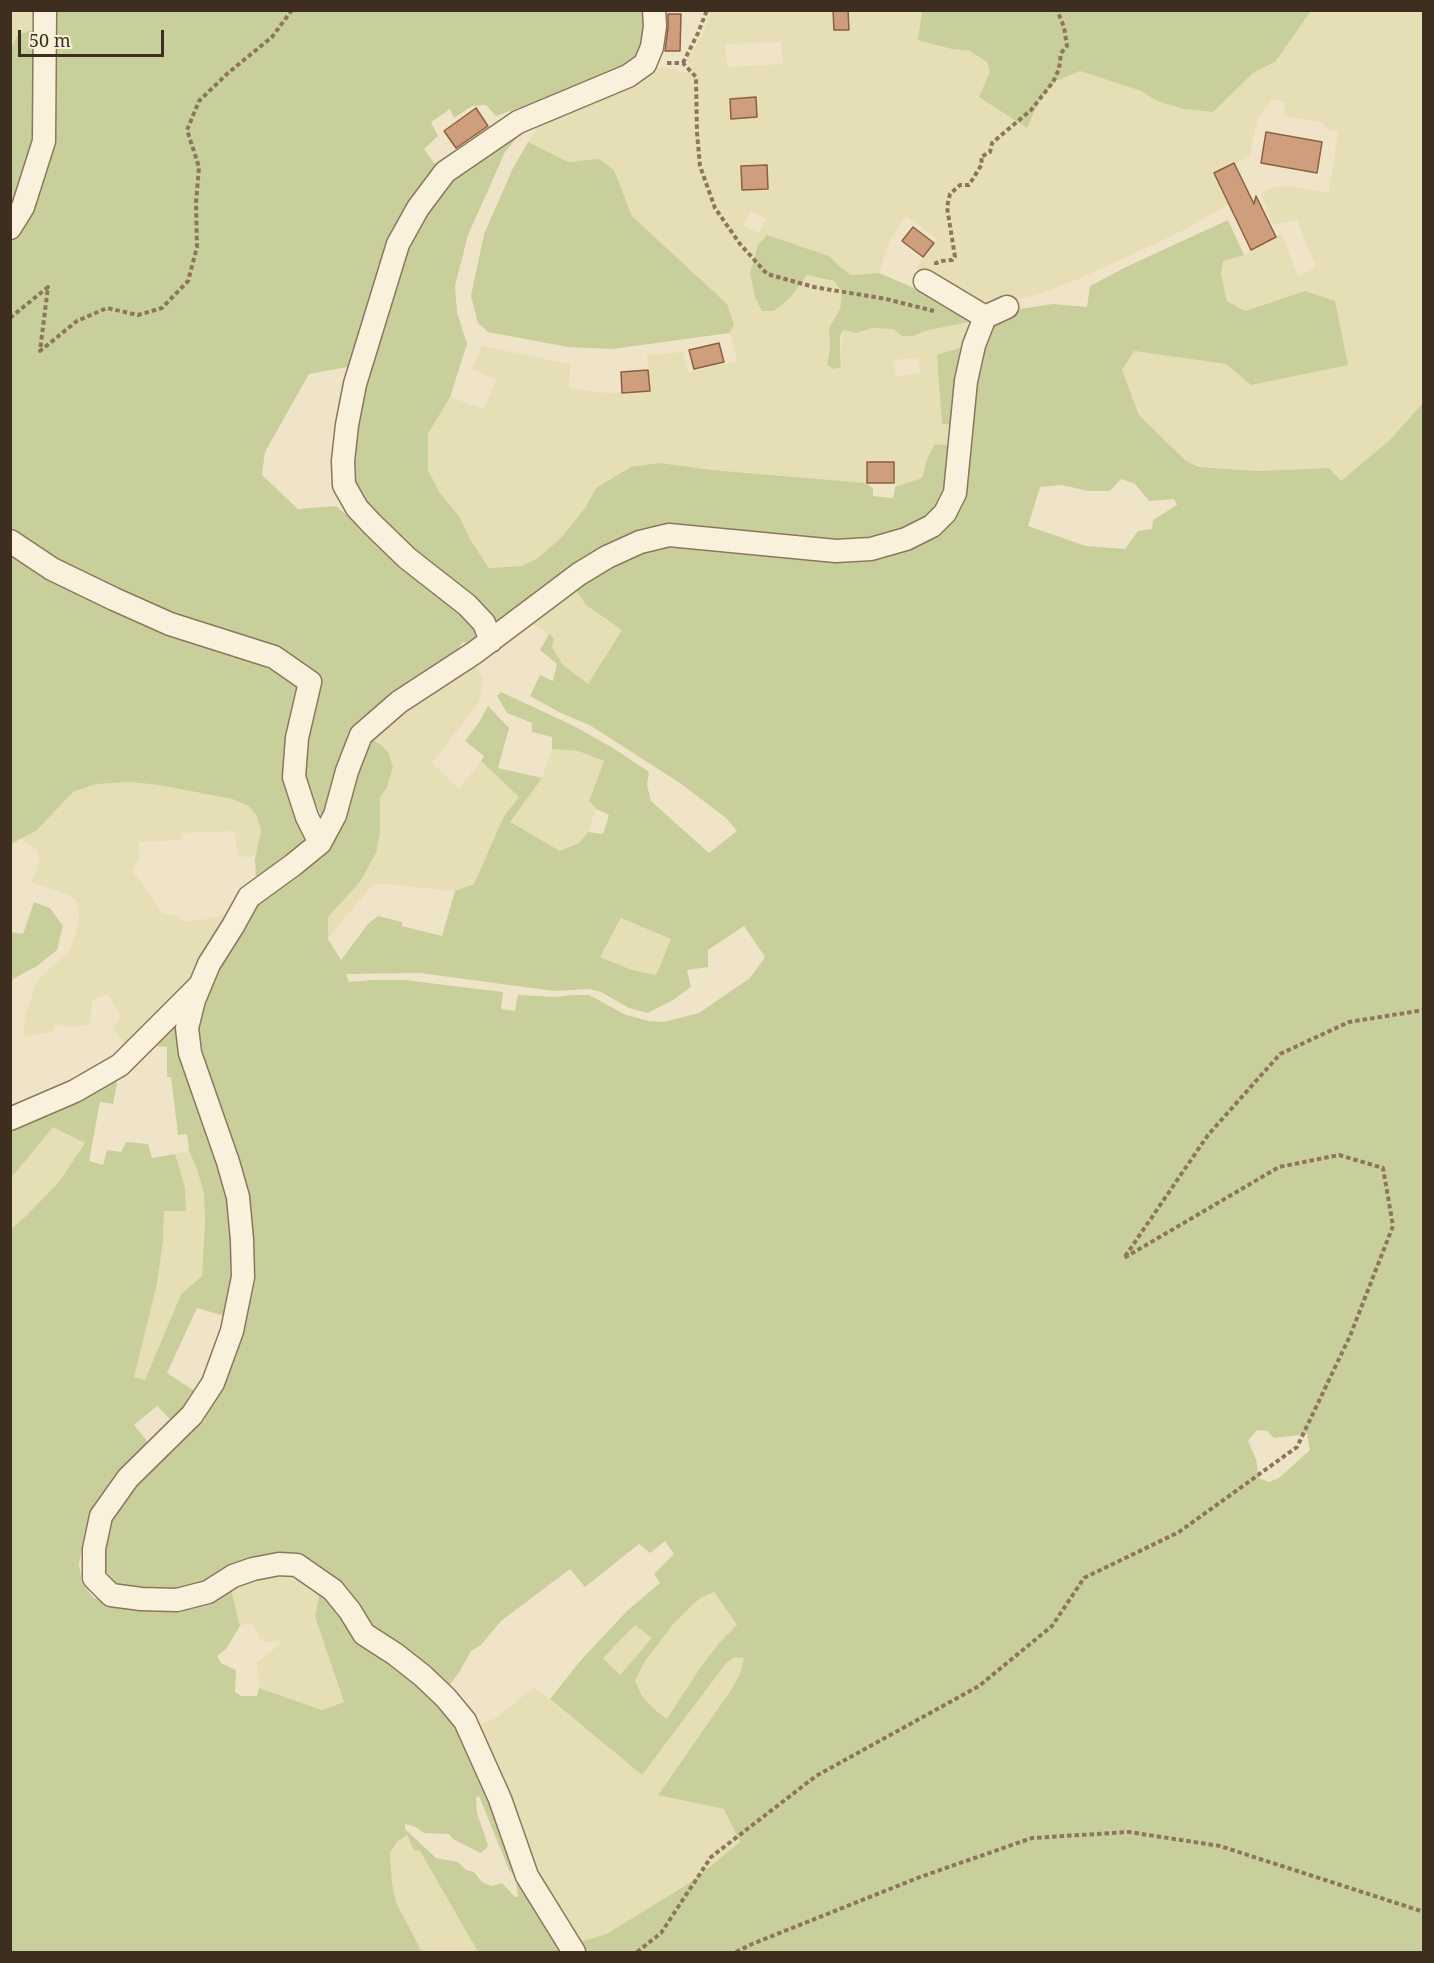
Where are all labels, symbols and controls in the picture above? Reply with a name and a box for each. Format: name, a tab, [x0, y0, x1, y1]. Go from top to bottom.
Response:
scale bar	[21, 18, 166, 56]
text: 50 m	[29, 28, 71, 52]

